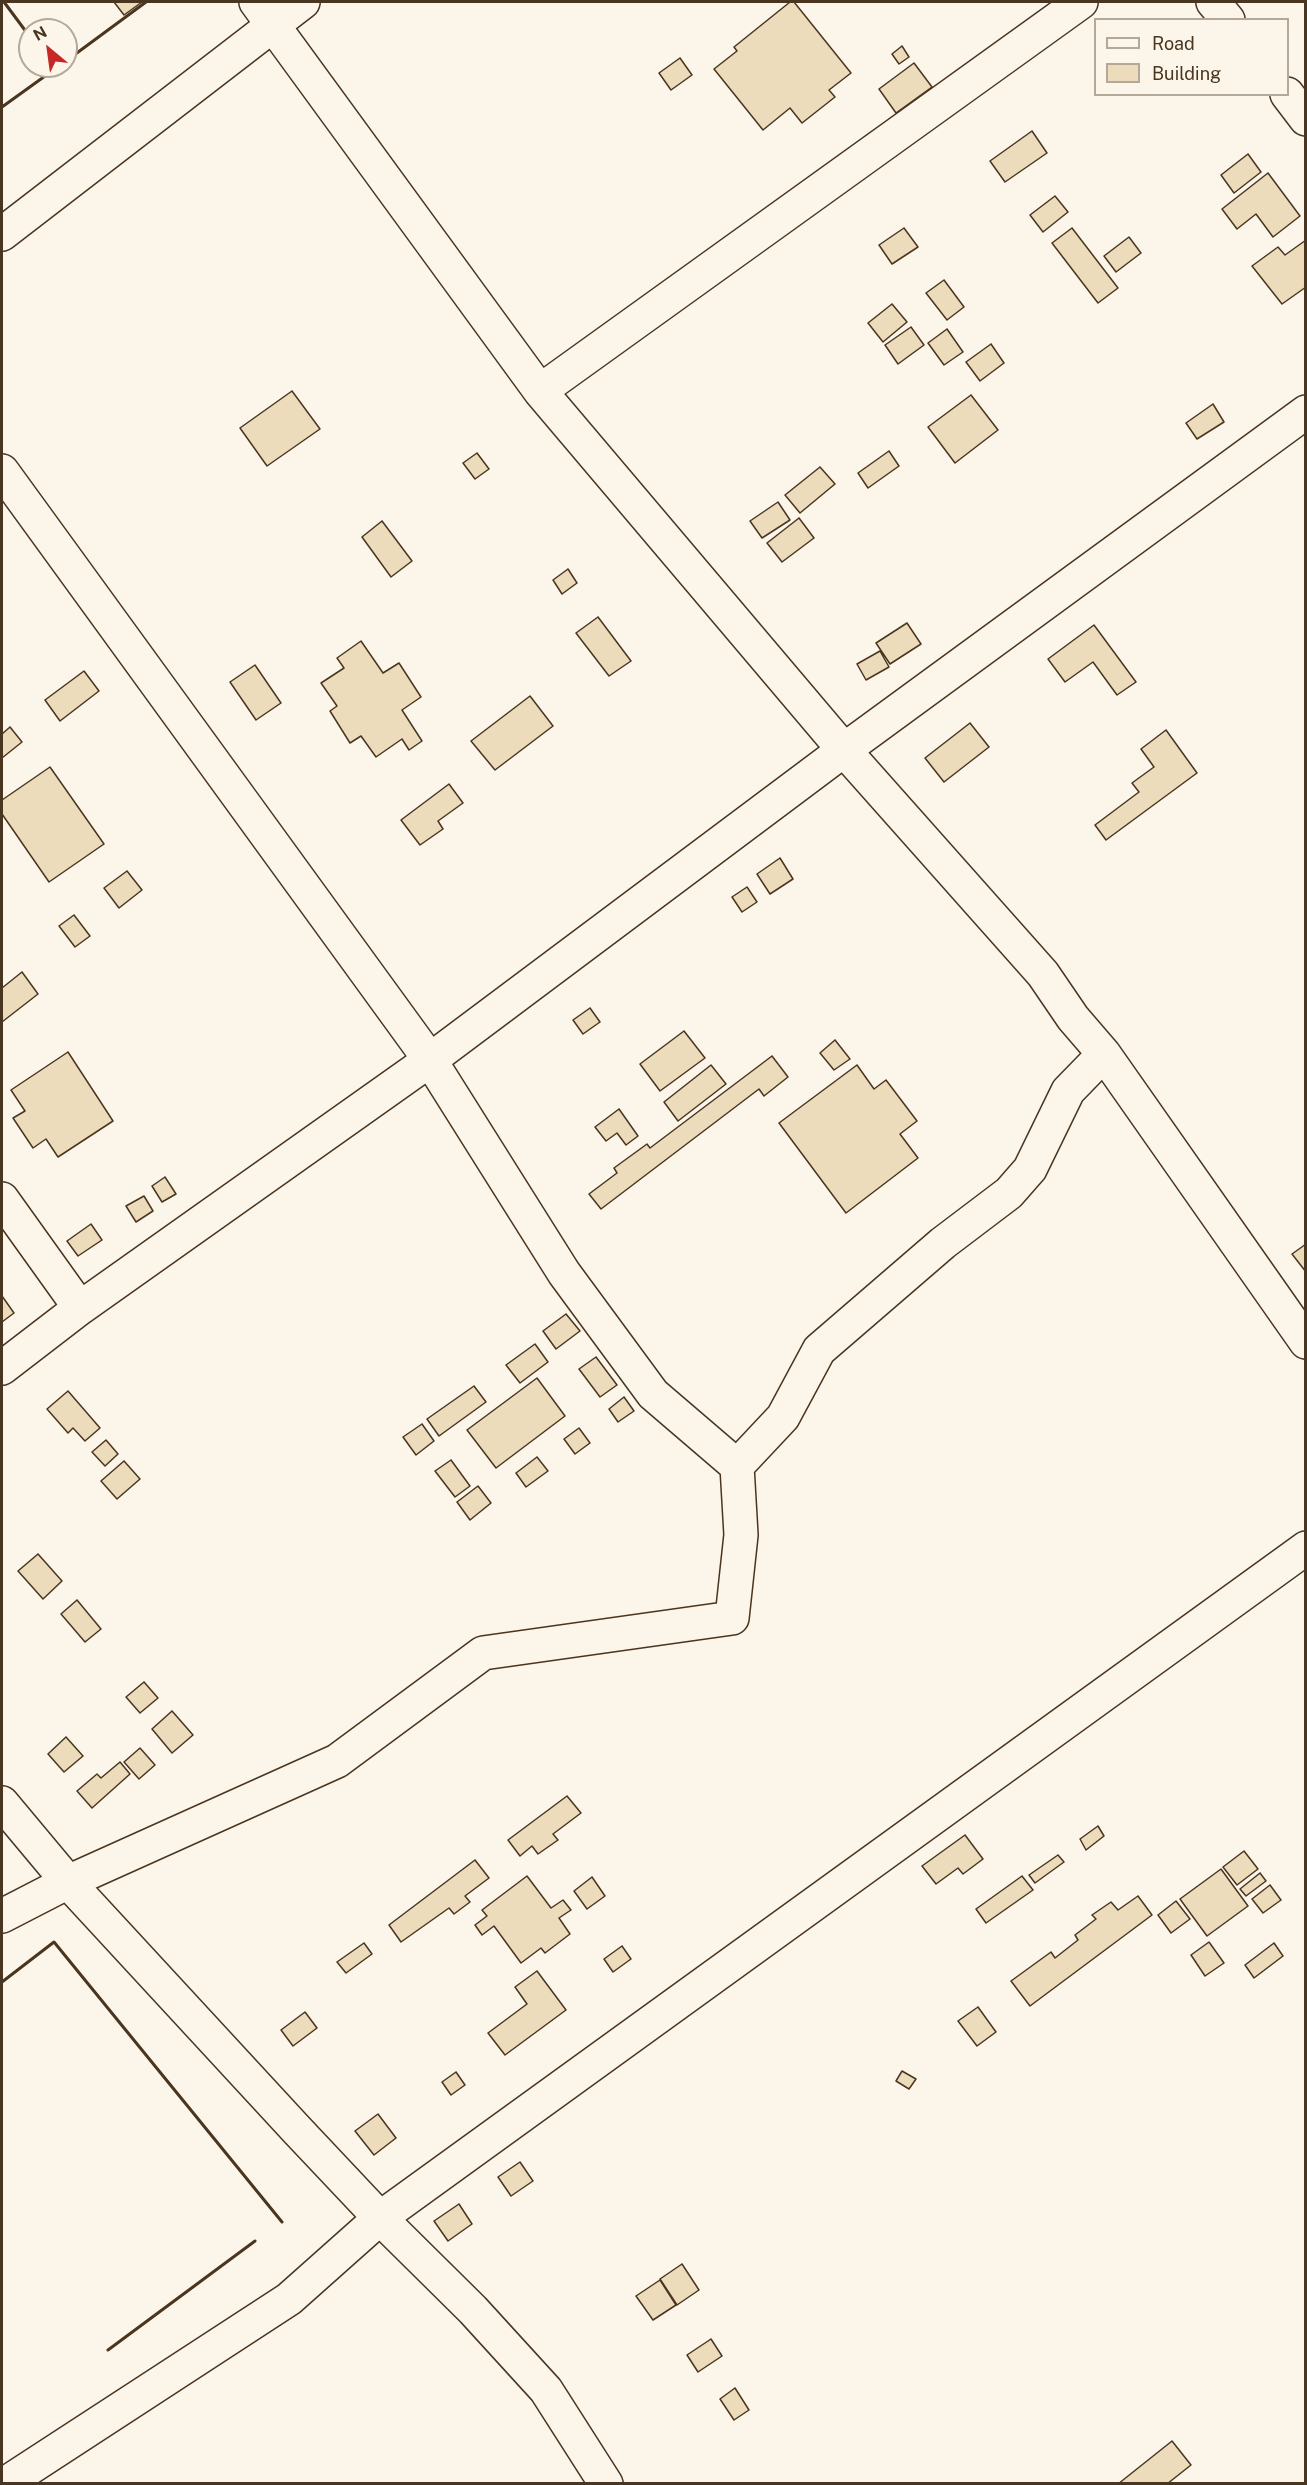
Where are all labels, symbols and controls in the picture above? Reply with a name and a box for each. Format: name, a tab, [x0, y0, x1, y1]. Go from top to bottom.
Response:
north arrow	[18, 18, 78, 78]
legend	[1094, 18, 1289, 96]
text: N	[30, 22, 50, 45]
text: Road	[1152, 33, 1195, 54]
text: Building	[1152, 63, 1221, 84]

